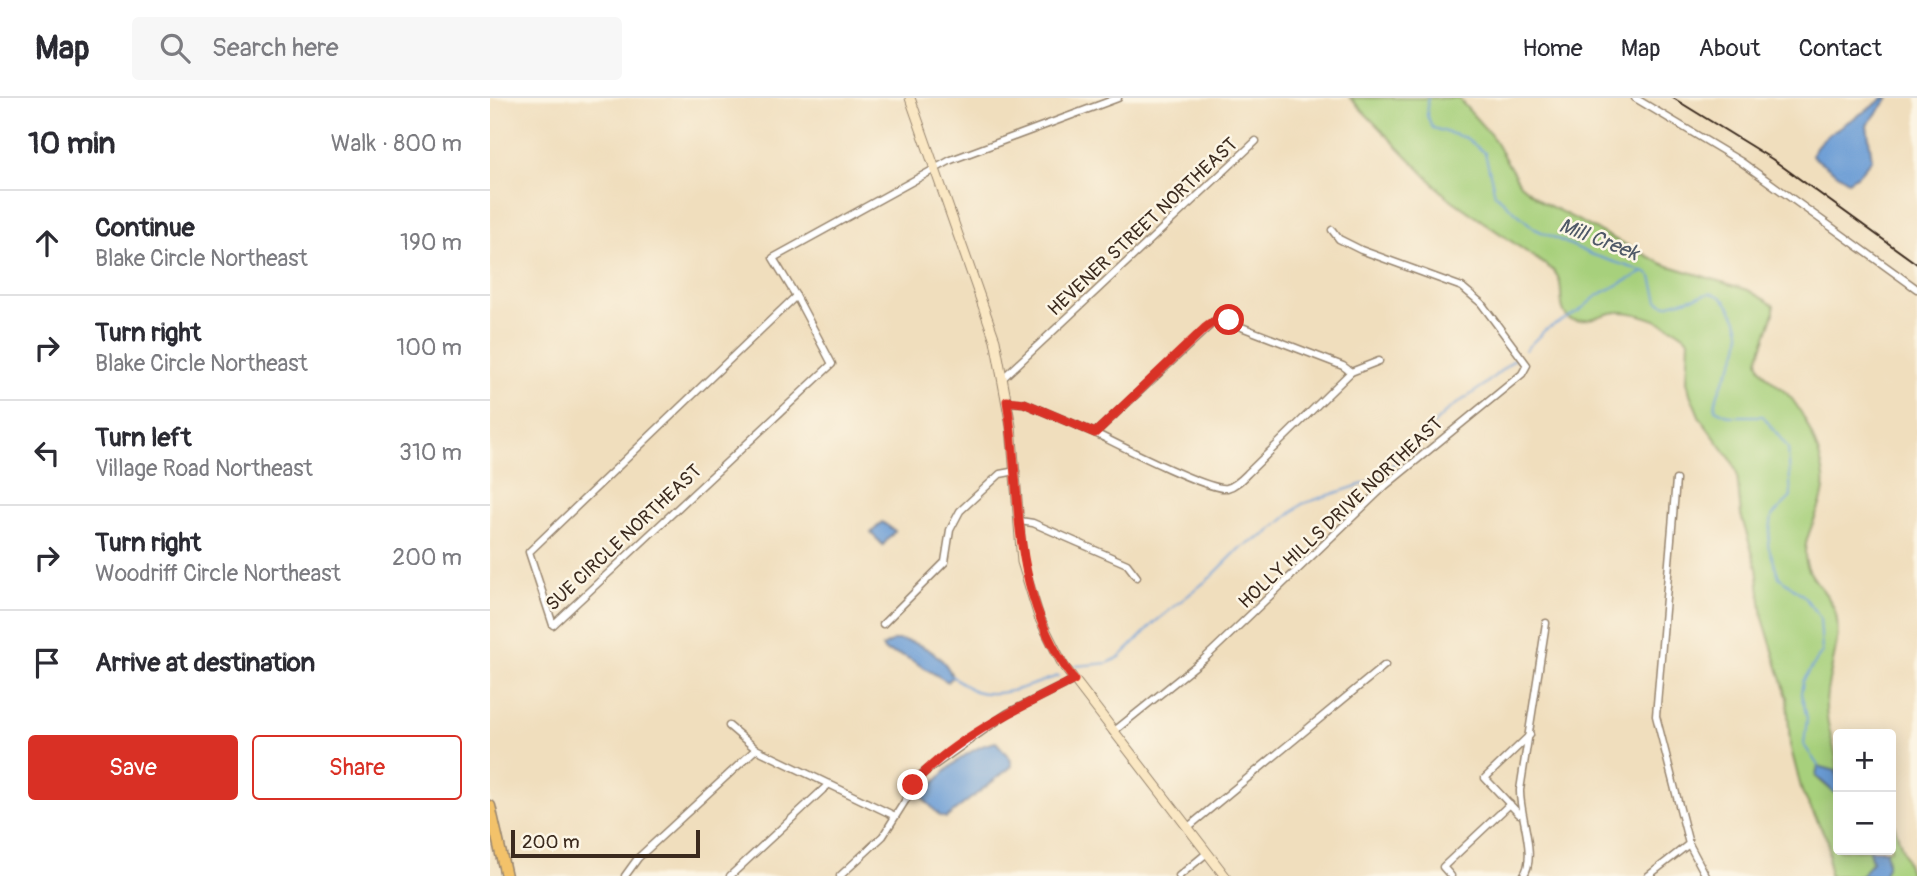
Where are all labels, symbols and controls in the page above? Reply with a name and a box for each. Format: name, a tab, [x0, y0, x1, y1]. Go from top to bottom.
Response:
search box	[132, 17, 622, 80]
text: Map	[35, 28, 90, 69]
icon: search	[156, 29, 194, 67]
text: Search here	[212, 32, 339, 64]
text: Home	[1522, 34, 1583, 63]
text: Map	[1621, 34, 1661, 63]
text: About	[1699, 34, 1761, 63]
text: Contact	[1799, 34, 1882, 63]
text: 10 min	[28, 125, 115, 162]
text: Walk · 800 m	[331, 129, 462, 158]
street label: HEVENER STREET NORTHEAST	[1043, 132, 1243, 321]
text: Continue	[95, 212, 195, 244]
water label: Mill Creek	[1555, 212, 1644, 268]
icon: ahead	[28, 224, 66, 262]
text: 190 m	[400, 228, 462, 257]
text: Blake Circle Northeast	[95, 244, 308, 273]
route start	[1213, 304, 1244, 335]
text: Turn right	[95, 317, 201, 349]
icon: right	[28, 329, 66, 367]
text: 100 m	[396, 333, 462, 362]
text: Blake Circle Northeast	[95, 349, 308, 378]
street label: HOLLY HILLS DRIVE NORTHEAST	[1234, 412, 1448, 614]
text: Turn left	[95, 422, 191, 454]
icon: left	[28, 434, 66, 472]
text: 310 m	[399, 438, 462, 467]
text: Village Road Northeast	[95, 454, 313, 483]
street label: SUE CIRCLE NORTHEAST	[541, 459, 707, 616]
text: Turn right	[95, 527, 201, 559]
icon: right	[28, 539, 66, 577]
text: 200 m	[392, 543, 462, 572]
text: Woodriff Circle Northeast	[95, 559, 341, 588]
icon: arrive	[28, 644, 66, 682]
text: Arrive at destination	[95, 647, 315, 679]
map controls	[1833, 729, 1896, 855]
button: +	[1833, 729, 1896, 792]
button: Save	[28, 735, 238, 800]
button: Share	[252, 735, 462, 800]
route end	[897, 769, 928, 800]
button: −	[1833, 792, 1896, 855]
scale bar	[511, 827, 700, 859]
text: 200 m	[522, 830, 580, 854]

